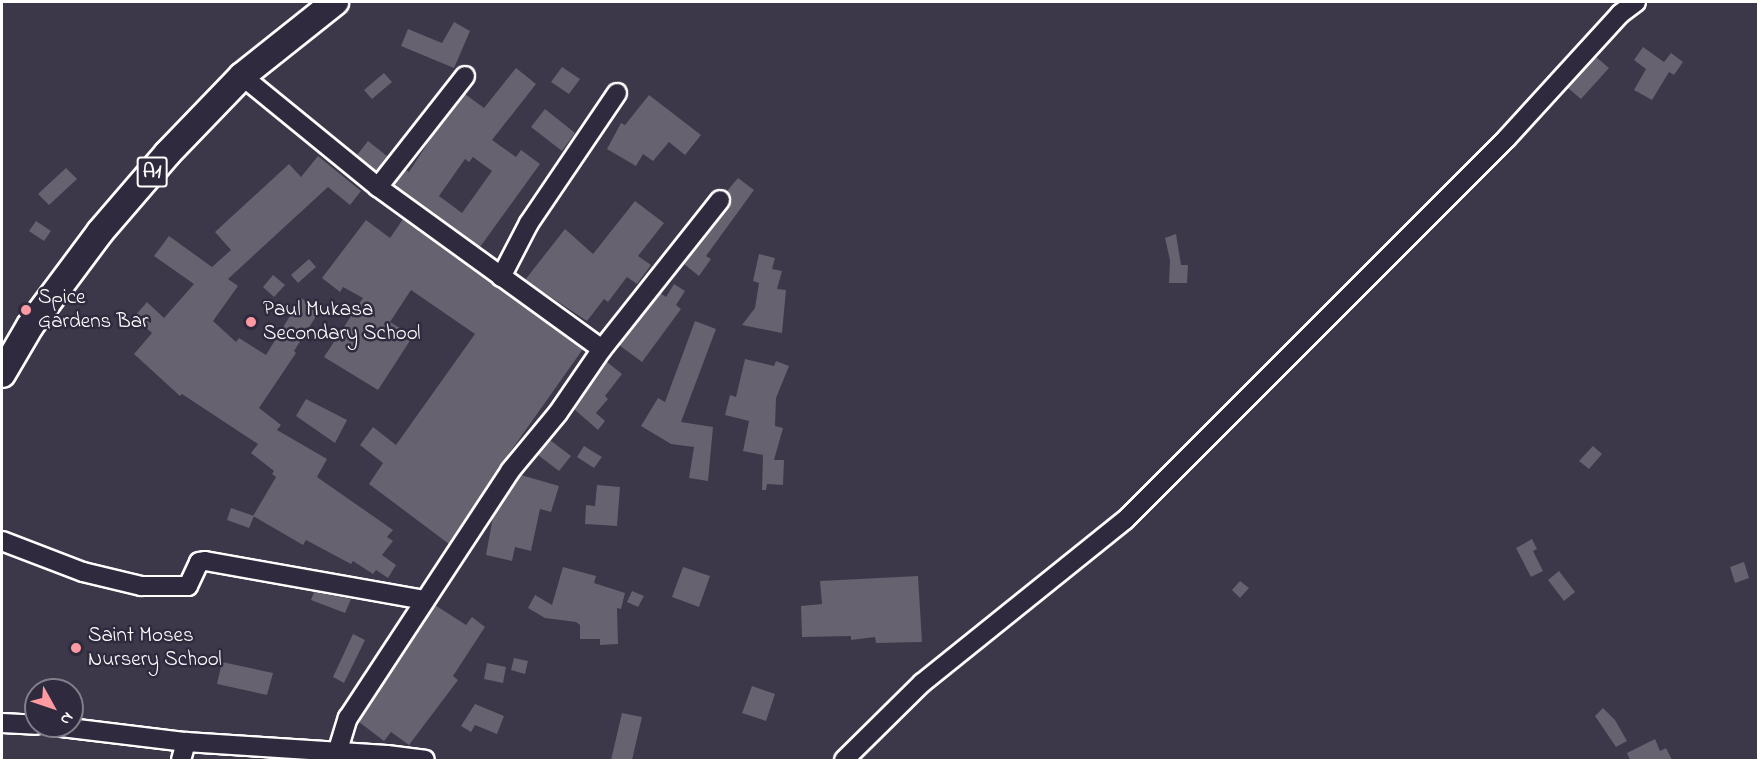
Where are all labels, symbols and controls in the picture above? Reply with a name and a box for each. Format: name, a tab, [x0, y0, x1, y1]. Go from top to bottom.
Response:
road number: A1	[136, 155, 168, 189]
place label: Spice Gardens Bar	[38, 285, 149, 335]
place label: Paul Mukasa Secondary School	[263, 297, 421, 347]
marker: Spice Gardens Bar	[19, 303, 33, 317]
marker: Paul Mukasa Secondary School	[244, 315, 258, 329]
place label: Saint Moses Nursery School	[88, 623, 222, 673]
marker: Saint Moses Nursery School	[69, 641, 83, 655]
north arrow	[24, 678, 84, 738]
text: N	[54, 706, 79, 730]

